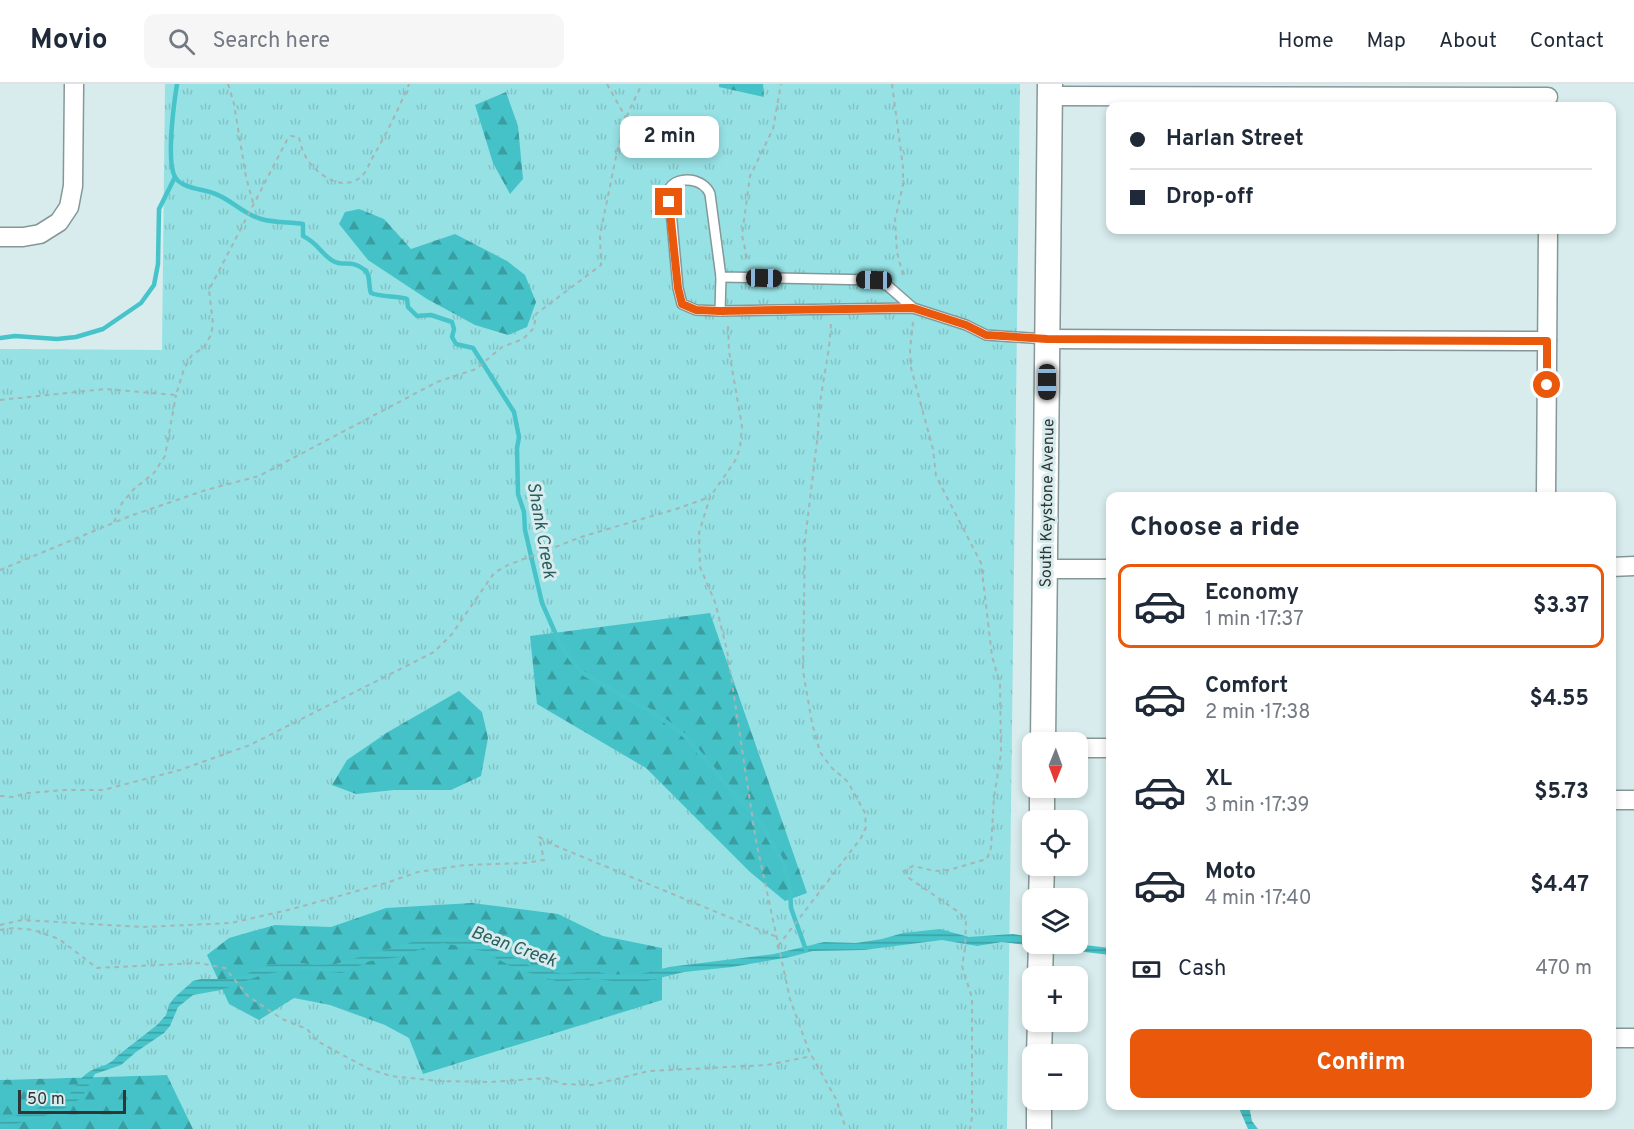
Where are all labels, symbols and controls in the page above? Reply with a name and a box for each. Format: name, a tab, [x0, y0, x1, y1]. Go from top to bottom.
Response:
search box	[144, 14, 564, 68]
text: Movio	[30, 23, 108, 59]
icon: search	[165, 25, 198, 58]
text: Search here	[213, 28, 330, 55]
text: Home	[1278, 28, 1334, 55]
text: Map	[1367, 28, 1406, 55]
text: About	[1439, 28, 1497, 55]
text: Contact	[1530, 28, 1604, 55]
callout: 2 min	[620, 115, 718, 157]
text: 2 min	[643, 124, 696, 150]
text: Harlan Street	[1166, 126, 1304, 153]
text: Drop-off	[1166, 184, 1253, 211]
route end	[655, 188, 682, 215]
car	[746, 269, 782, 287]
car	[856, 271, 892, 289]
car	[1038, 364, 1056, 400]
route start	[1533, 371, 1560, 398]
street label: South Keystone Avenue	[1037, 418, 1059, 588]
water label: Shank Creek	[521, 480, 560, 581]
text: Choose a ride	[1130, 511, 1300, 545]
icon: car	[1133, 579, 1187, 633]
text: Economy	[1205, 580, 1299, 607]
text: $3.37	[1533, 593, 1589, 620]
text: 1 min · 17:37	[1205, 607, 1304, 633]
icon: car	[1133, 672, 1187, 726]
text: Comfort	[1205, 673, 1288, 700]
text: $4.55	[1529, 686, 1589, 713]
text: 2 min · 17:38	[1205, 700, 1310, 726]
north arrow	[1022, 732, 1088, 798]
map controls	[1022, 732, 1088, 1110]
icon: car	[1133, 765, 1187, 819]
text: XL	[1205, 766, 1232, 793]
text: $5.73	[1534, 779, 1589, 806]
text: 3 min · 17:39	[1205, 793, 1310, 819]
button: locate	[1022, 810, 1088, 876]
icon: car	[1133, 858, 1187, 912]
text: Moto	[1205, 859, 1256, 886]
text: $4.47	[1530, 872, 1589, 899]
text: 4 min · 17:40	[1205, 886, 1312, 912]
button: layers	[1022, 888, 1088, 954]
water label: Bean Creek	[468, 921, 560, 974]
icon: cash	[1130, 953, 1163, 986]
text: Cash	[1178, 956, 1227, 983]
text: 470 m	[1535, 956, 1592, 982]
button: +	[1022, 966, 1088, 1032]
button: Confirm	[1130, 1029, 1592, 1098]
button: −	[1022, 1044, 1088, 1110]
scale bar	[18, 1087, 126, 1114]
text: 50 m	[27, 1090, 65, 1110]

